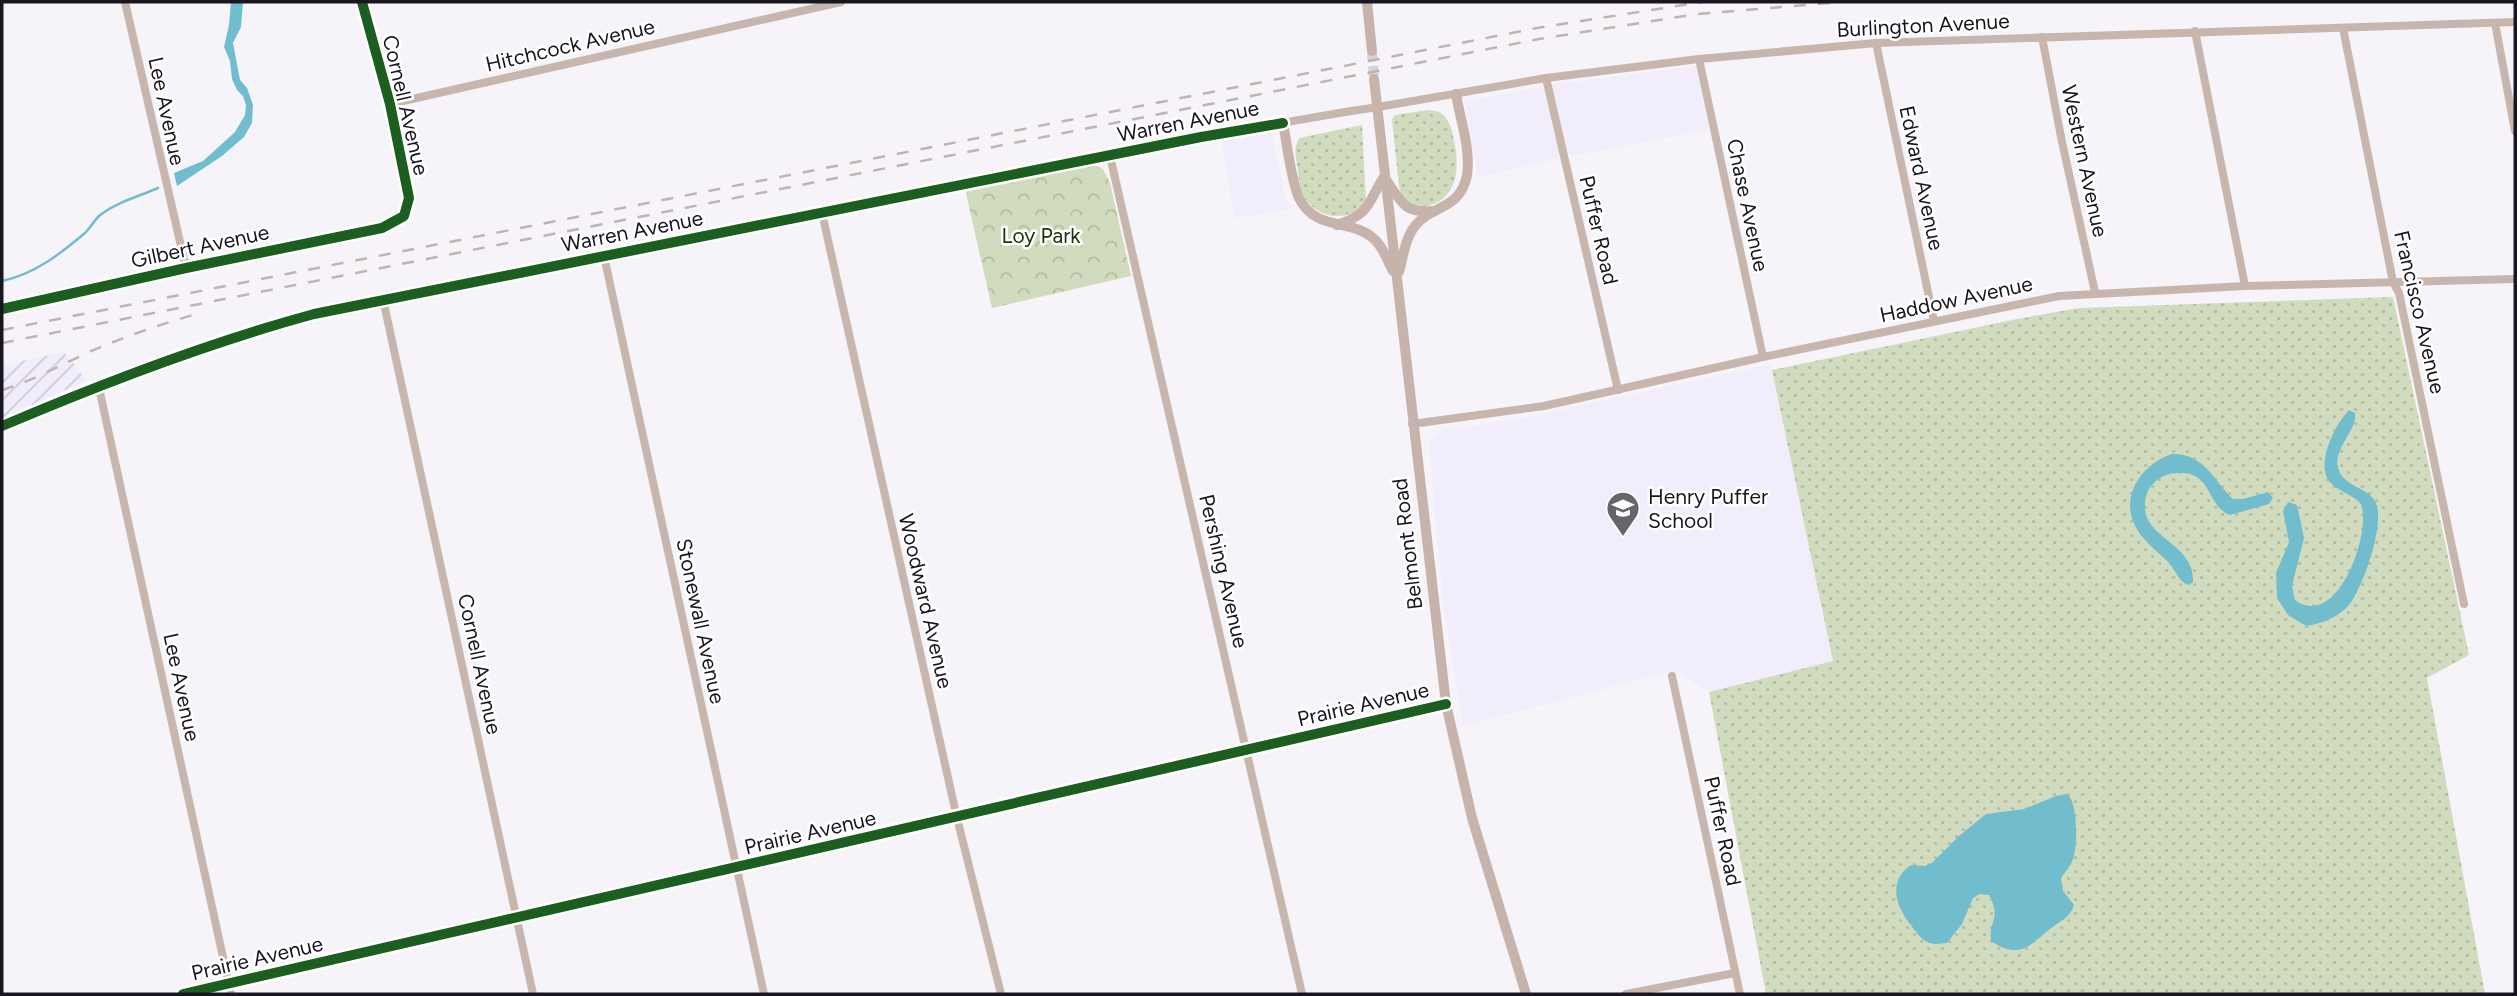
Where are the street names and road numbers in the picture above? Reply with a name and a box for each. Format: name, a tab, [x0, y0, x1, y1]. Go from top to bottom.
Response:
street label: Burlington Avenue	[1836, 8, 2010, 42]
street label: Hitchcock Avenue	[483, 13, 657, 77]
street label: Cornell Avenue	[378, 32, 434, 178]
street label: Lee Avenue	[143, 55, 191, 167]
street label: Western Avenue	[2057, 83, 2113, 239]
street label: Warren Avenue	[1115, 95, 1261, 147]
street label: Edward Avenue	[1894, 103, 1950, 253]
street label: Chase Avenue	[1722, 136, 1774, 274]
street label: Puffer Road	[1574, 173, 1624, 287]
street label: Warren Avenue	[559, 205, 705, 257]
street label: Gilbert Avenue	[129, 219, 271, 273]
street label: Francisco Avenue	[2389, 228, 2451, 396]
street label: Haddow Avenue	[1877, 271, 2035, 327]
street label: Belmont Road	[1387, 477, 1427, 611]
street label: Pershing Avenue	[1194, 492, 1254, 650]
street label: Woodward Avenue	[894, 511, 958, 691]
street label: Stonewall Avenue	[671, 536, 731, 706]
street label: Cornell Avenue	[453, 591, 507, 737]
street label: Lee Avenue	[158, 631, 206, 743]
street label: Prairie Avenue	[1295, 677, 1431, 731]
street label: Puffer Road	[1699, 774, 1747, 888]
street label: Prairie Avenue	[742, 805, 878, 859]
street label: Prairie Avenue	[189, 931, 325, 985]

